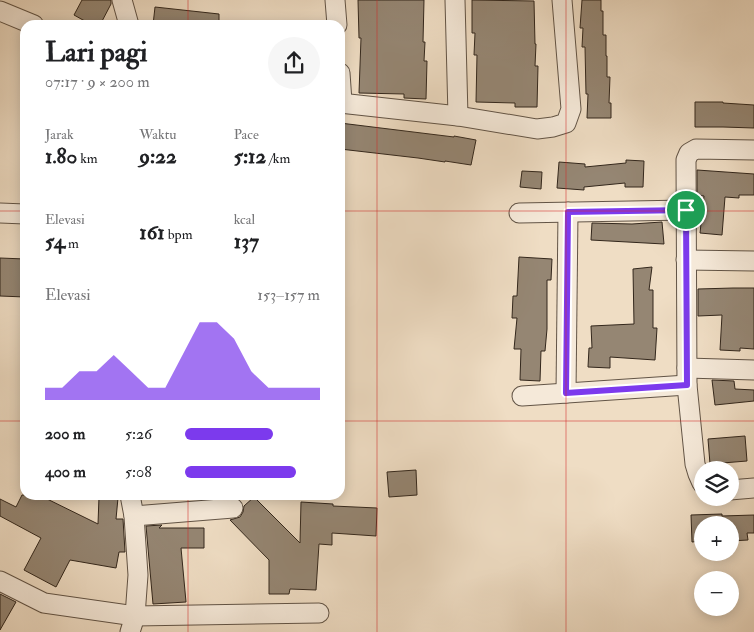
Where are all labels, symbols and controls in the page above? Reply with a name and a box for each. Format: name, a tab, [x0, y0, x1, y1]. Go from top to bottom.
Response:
text: Lari pagi	[45, 35, 147, 70]
button: share	[268, 37, 320, 89]
text: 07:17 · 9 × 200 m	[45, 72, 150, 92]
text: Jarak	[45, 126, 74, 143]
text: Waktu	[139, 126, 176, 143]
text: Pace	[234, 126, 259, 143]
text: 1.80	[45, 143, 77, 170]
text: 9:22	[139, 143, 177, 170]
text: 5:12	[234, 143, 266, 170]
text: km	[77, 150, 98, 167]
text: /km	[266, 150, 290, 167]
pin	[665, 189, 707, 231]
icon: arrive	[672, 196, 700, 224]
text: Elevasi	[45, 211, 85, 228]
text: kcal	[234, 211, 255, 228]
text: 161	[139, 219, 165, 246]
text: bpm	[165, 226, 193, 243]
text: 54	[45, 228, 65, 255]
text: 137	[234, 228, 259, 255]
text: m	[65, 235, 79, 252]
text: Elevasi	[45, 285, 90, 305]
text: 153–157 m	[257, 285, 320, 305]
text: 200 m	[45, 424, 85, 444]
text: 5:26	[125, 424, 152, 444]
map controls	[694, 461, 739, 616]
button: layers	[694, 461, 739, 506]
text: 400 m	[45, 462, 86, 482]
text: 5:08	[125, 462, 152, 482]
button: +	[694, 516, 739, 561]
button: −	[694, 571, 739, 616]

